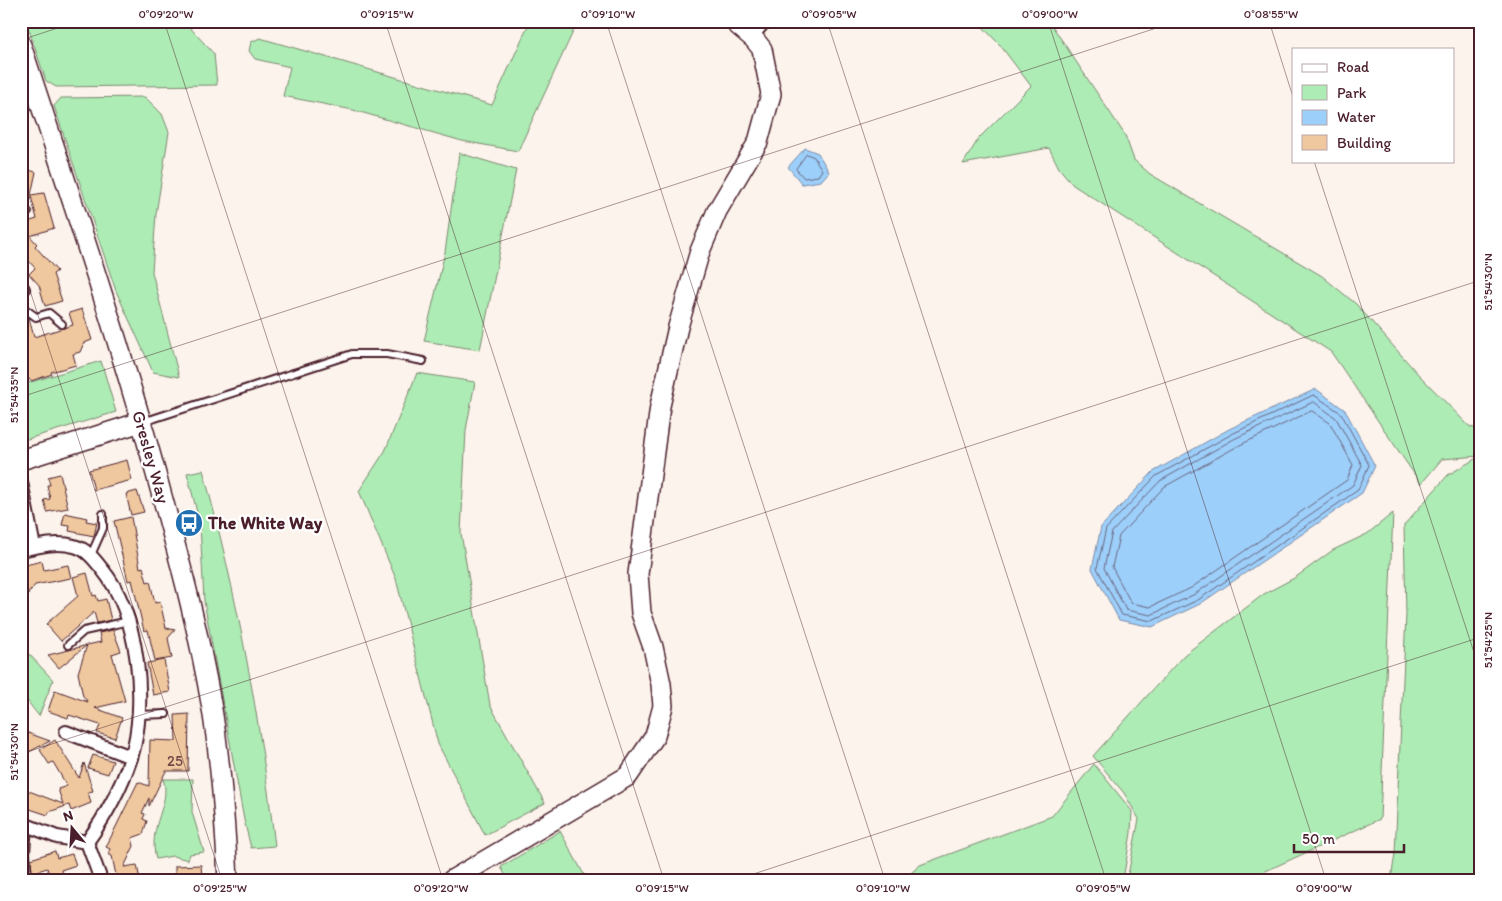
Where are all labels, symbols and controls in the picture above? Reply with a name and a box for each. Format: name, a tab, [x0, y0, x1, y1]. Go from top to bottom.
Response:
text: 0°09'20"W	[138, 7, 194, 21]
text: 0°09'15"W	[360, 7, 414, 21]
text: 0°09'10"W	[581, 7, 635, 21]
text: 0°09'05"W	[801, 7, 857, 21]
text: 0°09'00"W	[1022, 7, 1078, 21]
text: 0°08'55"W	[1244, 7, 1298, 21]
legend	[1292, 48, 1454, 162]
text: Road	[1337, 58, 1370, 76]
text: Park	[1337, 84, 1367, 102]
text: Water	[1337, 108, 1376, 126]
text: Building	[1337, 134, 1391, 152]
text: 51°54'30"N	[1481, 253, 1495, 311]
text: 51°54'35"N	[7, 367, 21, 423]
street label: Gresley Way	[127, 408, 175, 506]
bus stop icon: The White Way	[174, 508, 204, 538]
place label: The White Way	[207, 512, 323, 534]
text: 51°54'25"N	[1481, 612, 1495, 668]
text: 51°54'30"N	[7, 723, 21, 781]
house number: 25	[167, 752, 183, 770]
north arrow	[48, 804, 98, 854]
text: N	[61, 807, 75, 826]
scale bar	[1294, 821, 1404, 853]
text: 50 m	[1302, 830, 1335, 848]
text: 0°09'25"W	[193, 881, 247, 895]
text: 0°09'20"W	[413, 881, 469, 895]
text: 0°09'15"W	[635, 881, 689, 895]
text: 0°09'10"W	[856, 881, 910, 895]
text: 0°09'05"W	[1075, 881, 1131, 895]
text: 0°09'00"W	[1296, 881, 1352, 895]

